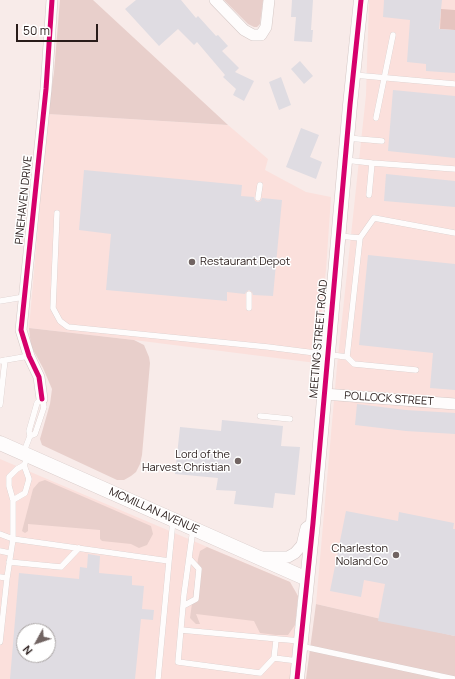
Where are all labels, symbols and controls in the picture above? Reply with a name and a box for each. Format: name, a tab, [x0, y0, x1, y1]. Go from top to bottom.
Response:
scale bar	[18, 16, 100, 42]
text: 50 m	[23, 22, 50, 39]
street label: PINEHAVEN DRIVE	[13, 155, 35, 245]
place label: Restaurant Depot	[200, 255, 290, 269]
marker: Restaurant Depot	[187, 257, 197, 267]
street label: MEETING STREET ROAD	[307, 279, 331, 399]
street label: POLLOCK STREET	[344, 389, 434, 409]
place label: Lord of the Harvest Christian	[142, 448, 230, 474]
marker: Lord of the Harvest Christian	[233, 456, 243, 466]
street label: MCMILLAN AVENUE	[107, 485, 201, 537]
place label: Charleston Noland Co	[332, 542, 388, 568]
marker: Charleston Noland Co	[391, 550, 401, 560]
north arrow	[16, 623, 56, 663]
text: N	[19, 643, 35, 658]

